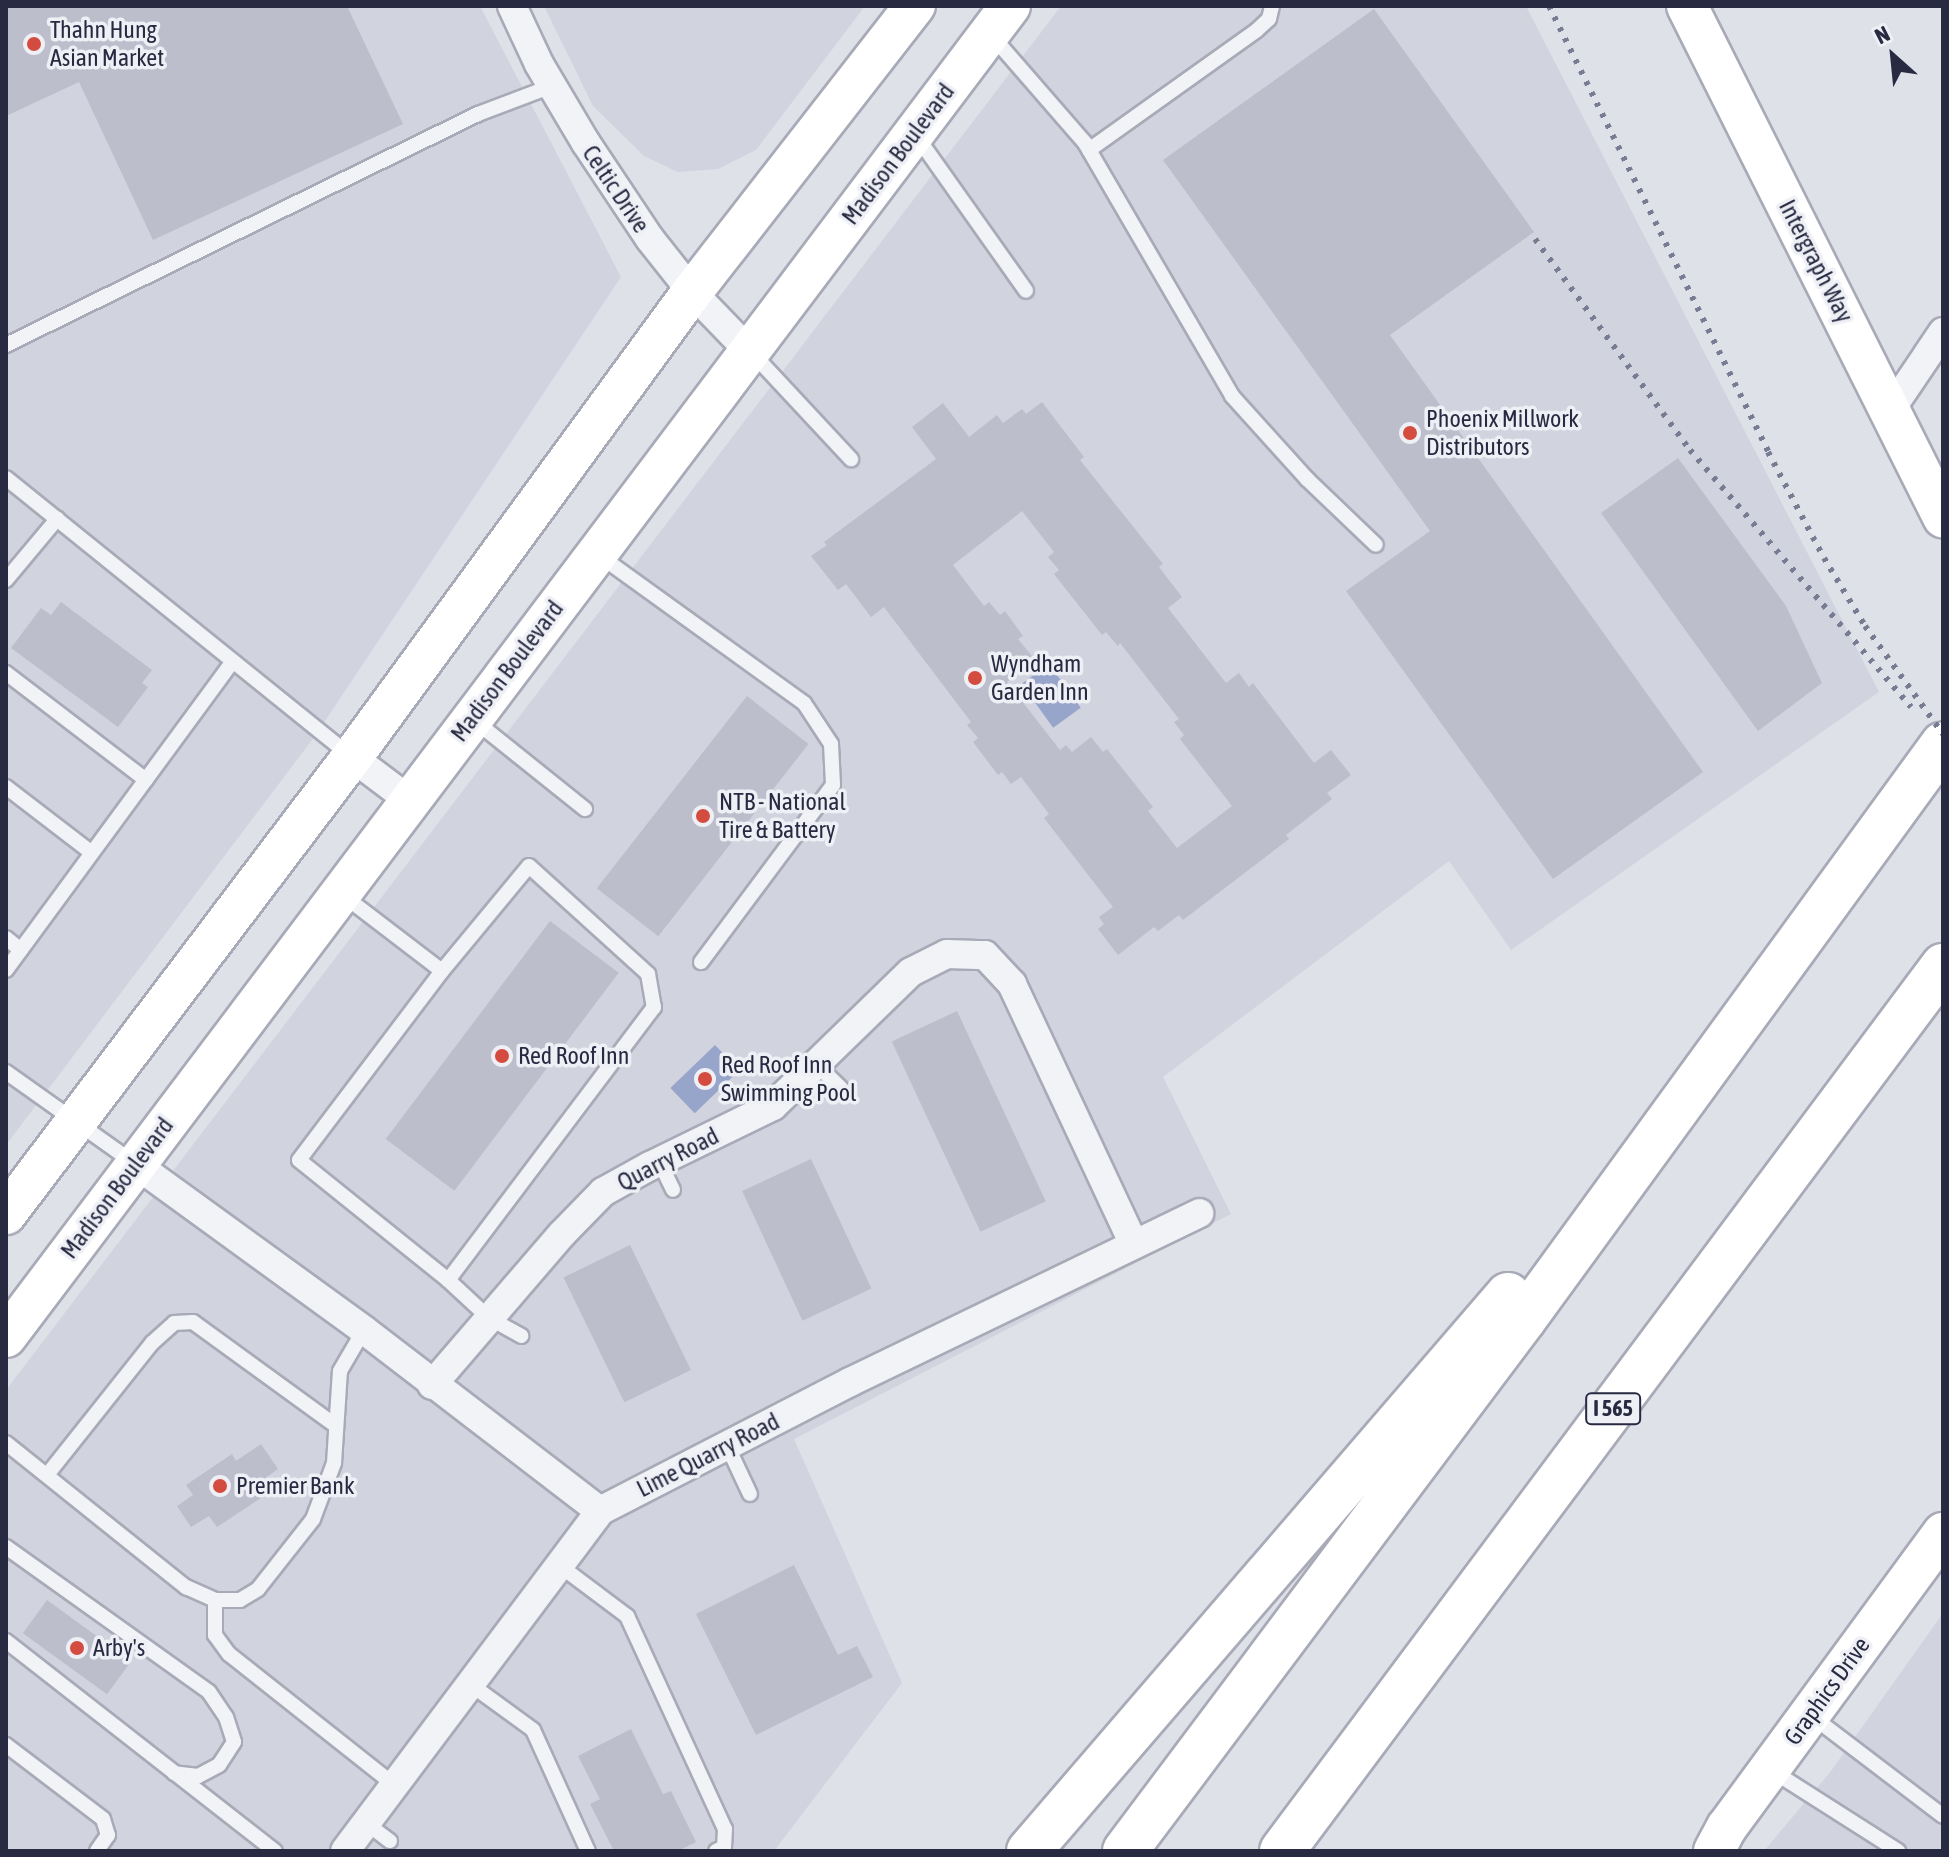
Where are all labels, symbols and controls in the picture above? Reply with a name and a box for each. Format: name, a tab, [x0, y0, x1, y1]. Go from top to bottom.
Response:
place label: Thahn Hung Asian Market	[50, 16, 164, 72]
north arrow	[1853, 16, 1933, 96]
text: N	[1870, 20, 1894, 49]
marker: Thahn Hung Asian Market	[25, 35, 43, 53]
street label: Madison Boulevard	[836, 78, 960, 230]
street label: Celtic Drive	[576, 140, 656, 238]
street label: Intergraph Way	[1773, 195, 1859, 327]
place label: Phoenix Millwork Distributors	[1426, 405, 1579, 461]
marker: Phoenix Millwork Distributors	[1401, 424, 1419, 442]
street label: Madison Boulevard	[445, 595, 569, 747]
place label: Wyndham Garden Inn	[991, 650, 1089, 706]
marker: Wyndham Garden Inn	[966, 669, 984, 687]
place label: NTB - National Tire & Battery	[719, 788, 846, 844]
marker: NTB - National Tire & Battery	[694, 807, 712, 825]
place label: Red Roof Inn	[518, 1042, 629, 1070]
marker: Red Roof Inn	[493, 1047, 511, 1065]
place label: Red Roof Inn Swimming Pool	[721, 1051, 856, 1107]
marker: Red Roof Inn Swimming Pool	[696, 1070, 714, 1088]
street label: Madison Boulevard	[55, 1112, 179, 1264]
street label: Quarry Road	[612, 1121, 724, 1197]
road number: I 565	[1585, 1391, 1641, 1427]
street label: Lime Quarry Road	[632, 1407, 784, 1503]
place label: Premier Bank	[236, 1472, 355, 1500]
marker: Premier Bank	[211, 1477, 229, 1495]
street label: Graphics Drive	[1778, 1631, 1876, 1751]
place label: Arby's	[93, 1634, 145, 1662]
marker: Arby's	[68, 1639, 86, 1657]

